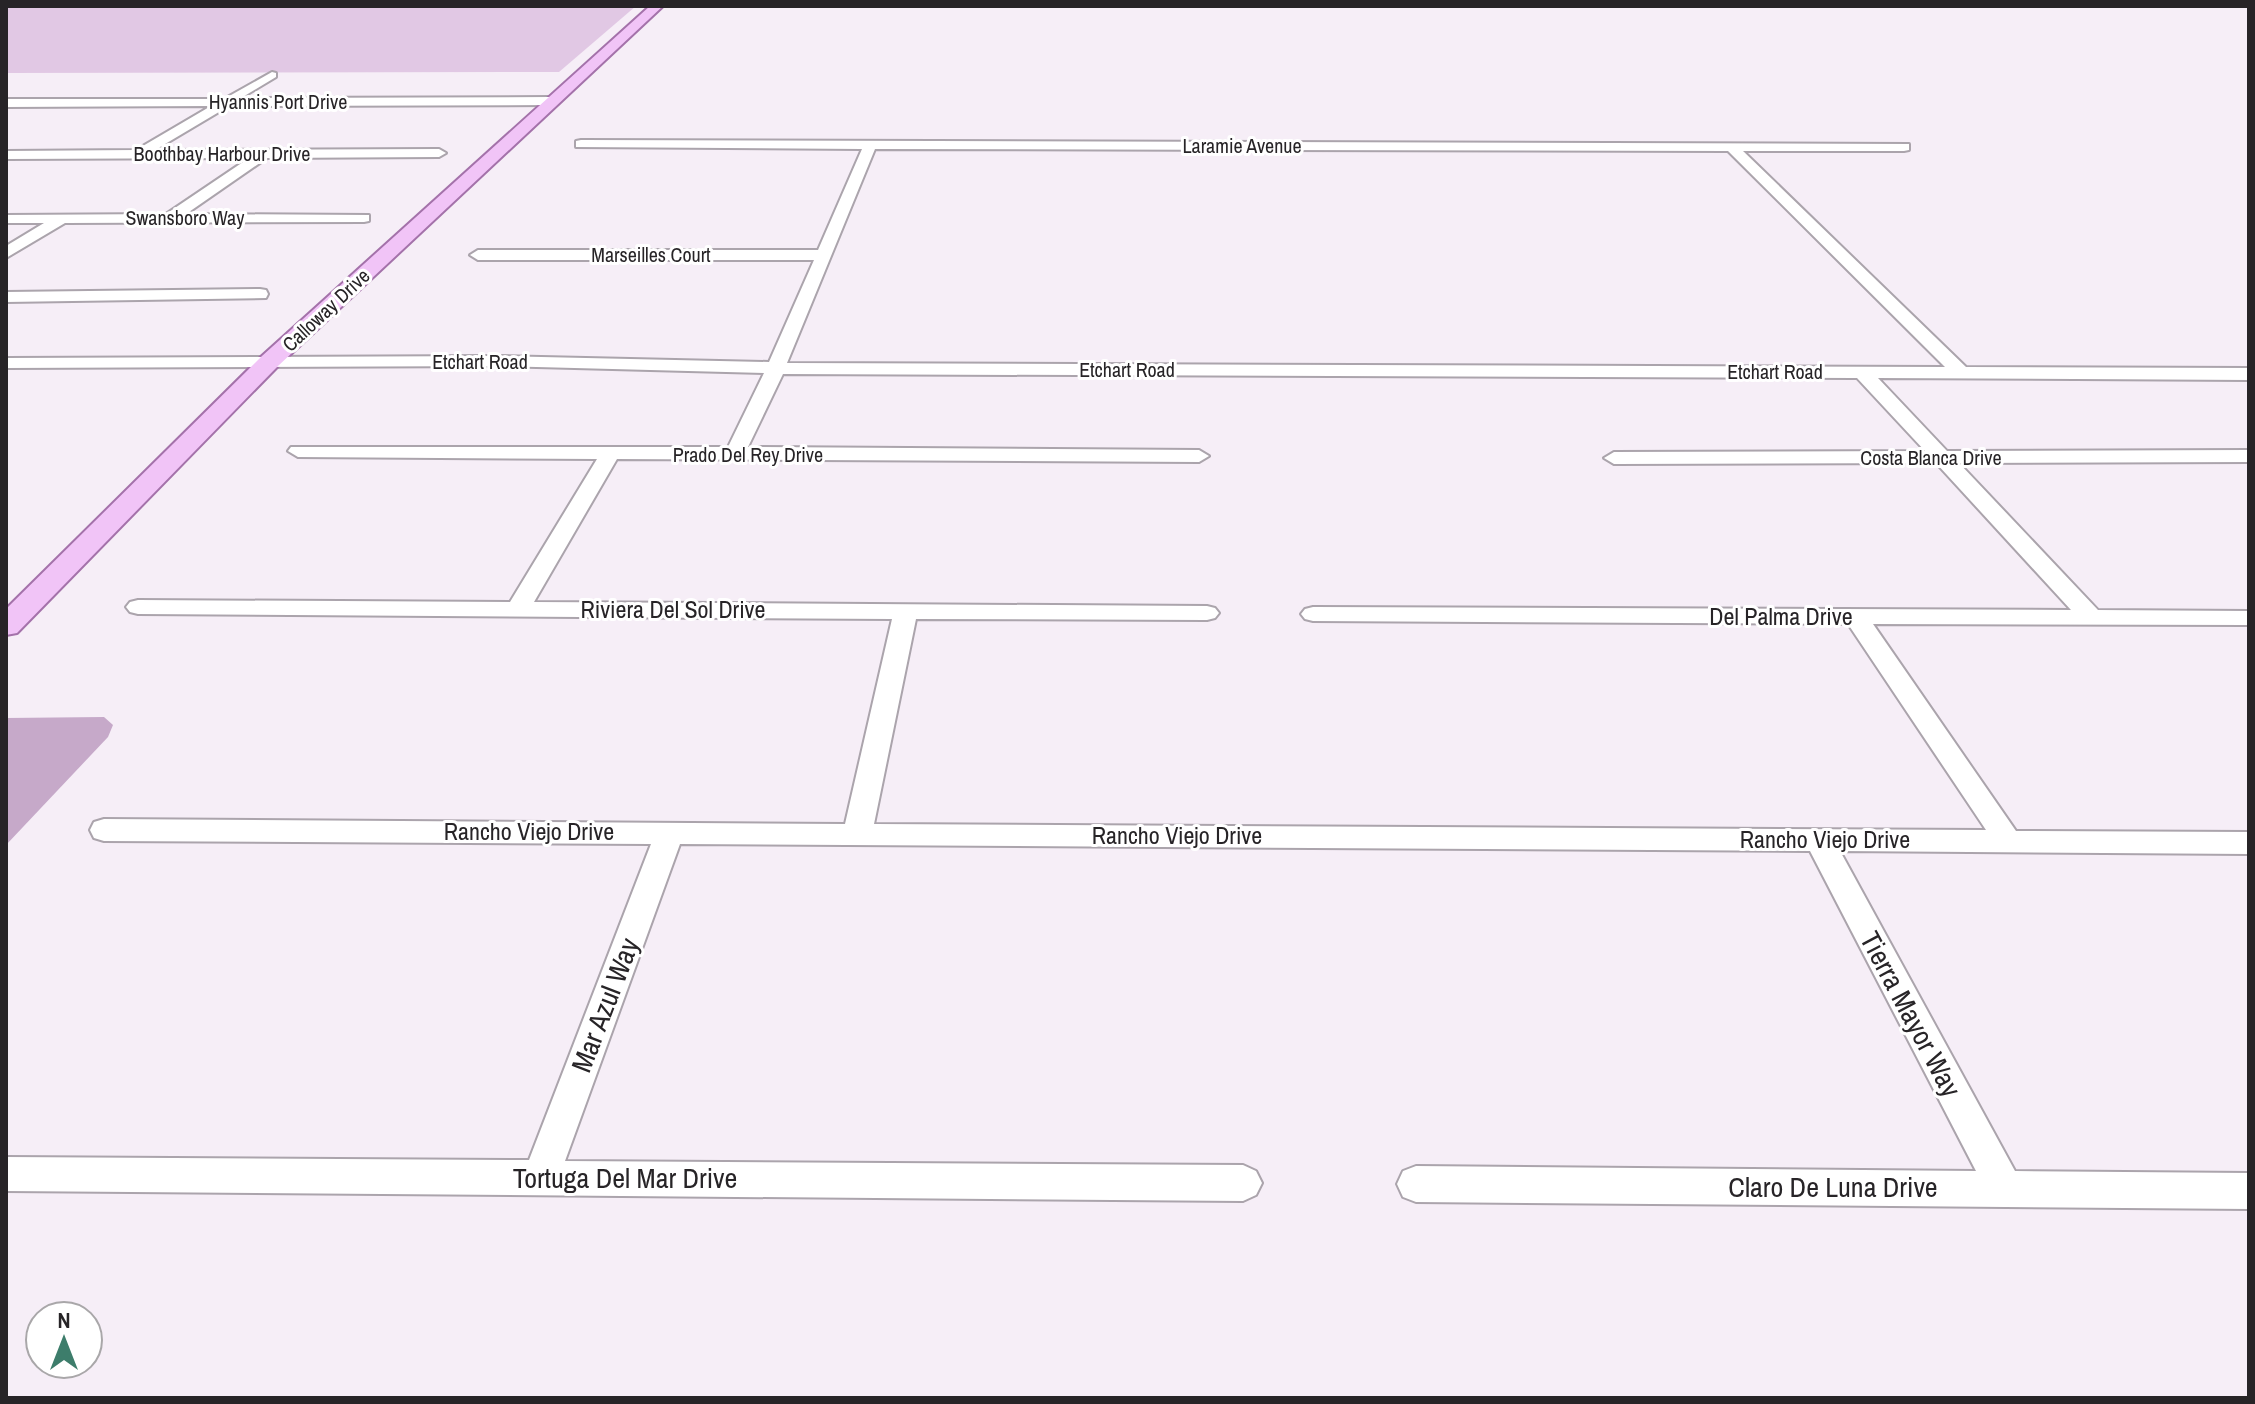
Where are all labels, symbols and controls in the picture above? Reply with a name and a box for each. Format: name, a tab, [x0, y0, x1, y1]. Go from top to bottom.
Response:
street label: Hyannis Port Drive	[209, 88, 347, 115]
street label: Laramie Avenue	[1182, 132, 1302, 159]
street label: Boothbay Harbour Drive	[134, 140, 310, 167]
street label: Swansboro Way	[126, 204, 245, 231]
street label: Marseilles Court	[591, 241, 711, 268]
street label: Calloway Drive	[276, 262, 375, 357]
street label: Etchart Road	[432, 348, 528, 375]
street label: Etchart Road	[1079, 356, 1175, 383]
street label: Etchart Road	[1727, 358, 1823, 385]
street label: Prado Del Rey Drive	[673, 441, 823, 468]
street label: Costa Blanca Drive	[1860, 444, 2002, 471]
street label: Riviera Del Sol Drive	[581, 593, 765, 625]
street label: Del Palma Drive	[1709, 600, 1853, 632]
street label: Rancho Viejo Drive	[444, 815, 614, 847]
street label: Rancho Viejo Drive	[1092, 819, 1262, 851]
street label: Rancho Viejo Drive	[1740, 823, 1910, 855]
street label: Tierra Mayor Way	[1851, 925, 1971, 1104]
street label: Mar Azul Way	[562, 932, 648, 1078]
street label: Tortuga Del Mar Drive	[513, 1159, 737, 1197]
street label: Claro De Luna Drive	[1728, 1168, 1938, 1206]
north arrow	[24, 1300, 104, 1380]
text: N	[57, 1305, 71, 1335]

